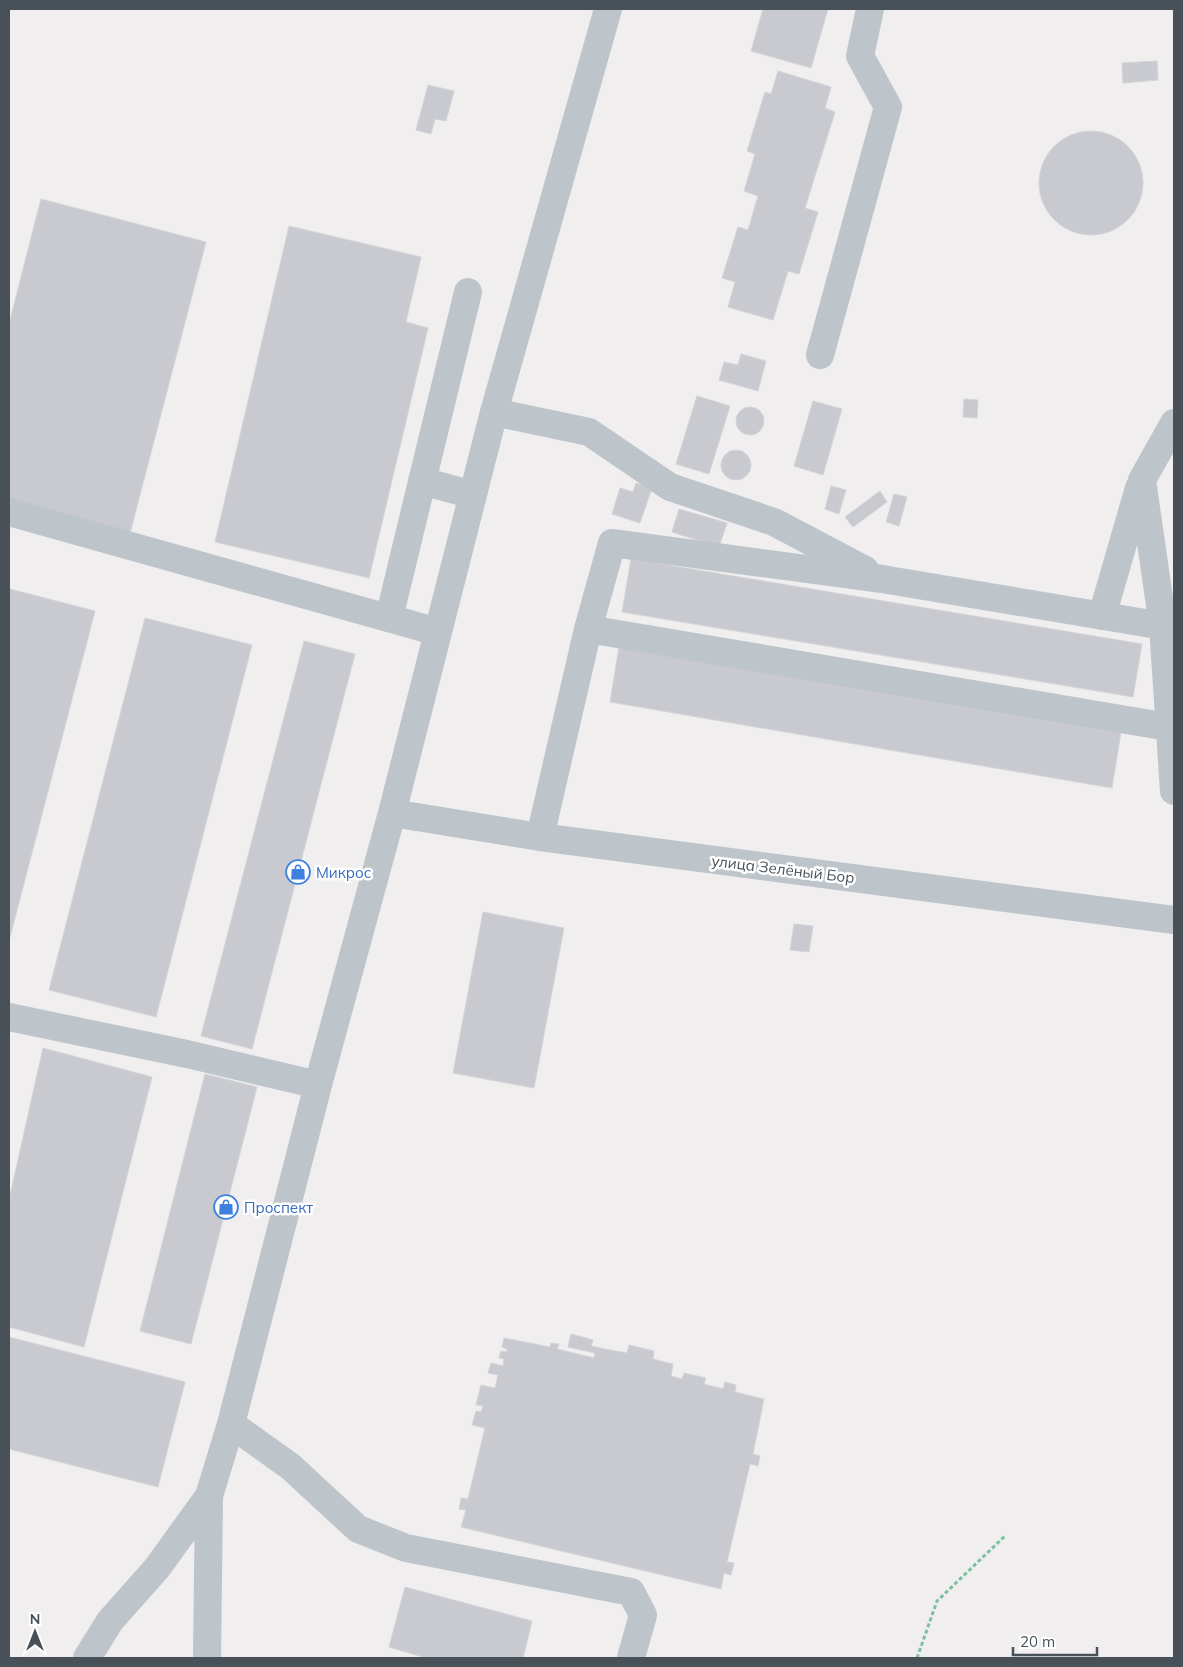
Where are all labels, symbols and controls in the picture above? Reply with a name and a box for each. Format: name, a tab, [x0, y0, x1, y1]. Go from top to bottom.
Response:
street label: улица Зелёный Бор	[710, 851, 856, 887]
shop icon: Микрос	[285, 859, 311, 885]
place label: Микрос	[316, 863, 371, 882]
shop icon: Проспект	[213, 1194, 239, 1220]
place label: Проспект	[244, 1198, 313, 1217]
north arrow	[10, 1607, 60, 1657]
text: N	[30, 1610, 40, 1628]
scale bar	[1013, 1624, 1097, 1656]
text: 20 m	[1020, 1632, 1055, 1651]

